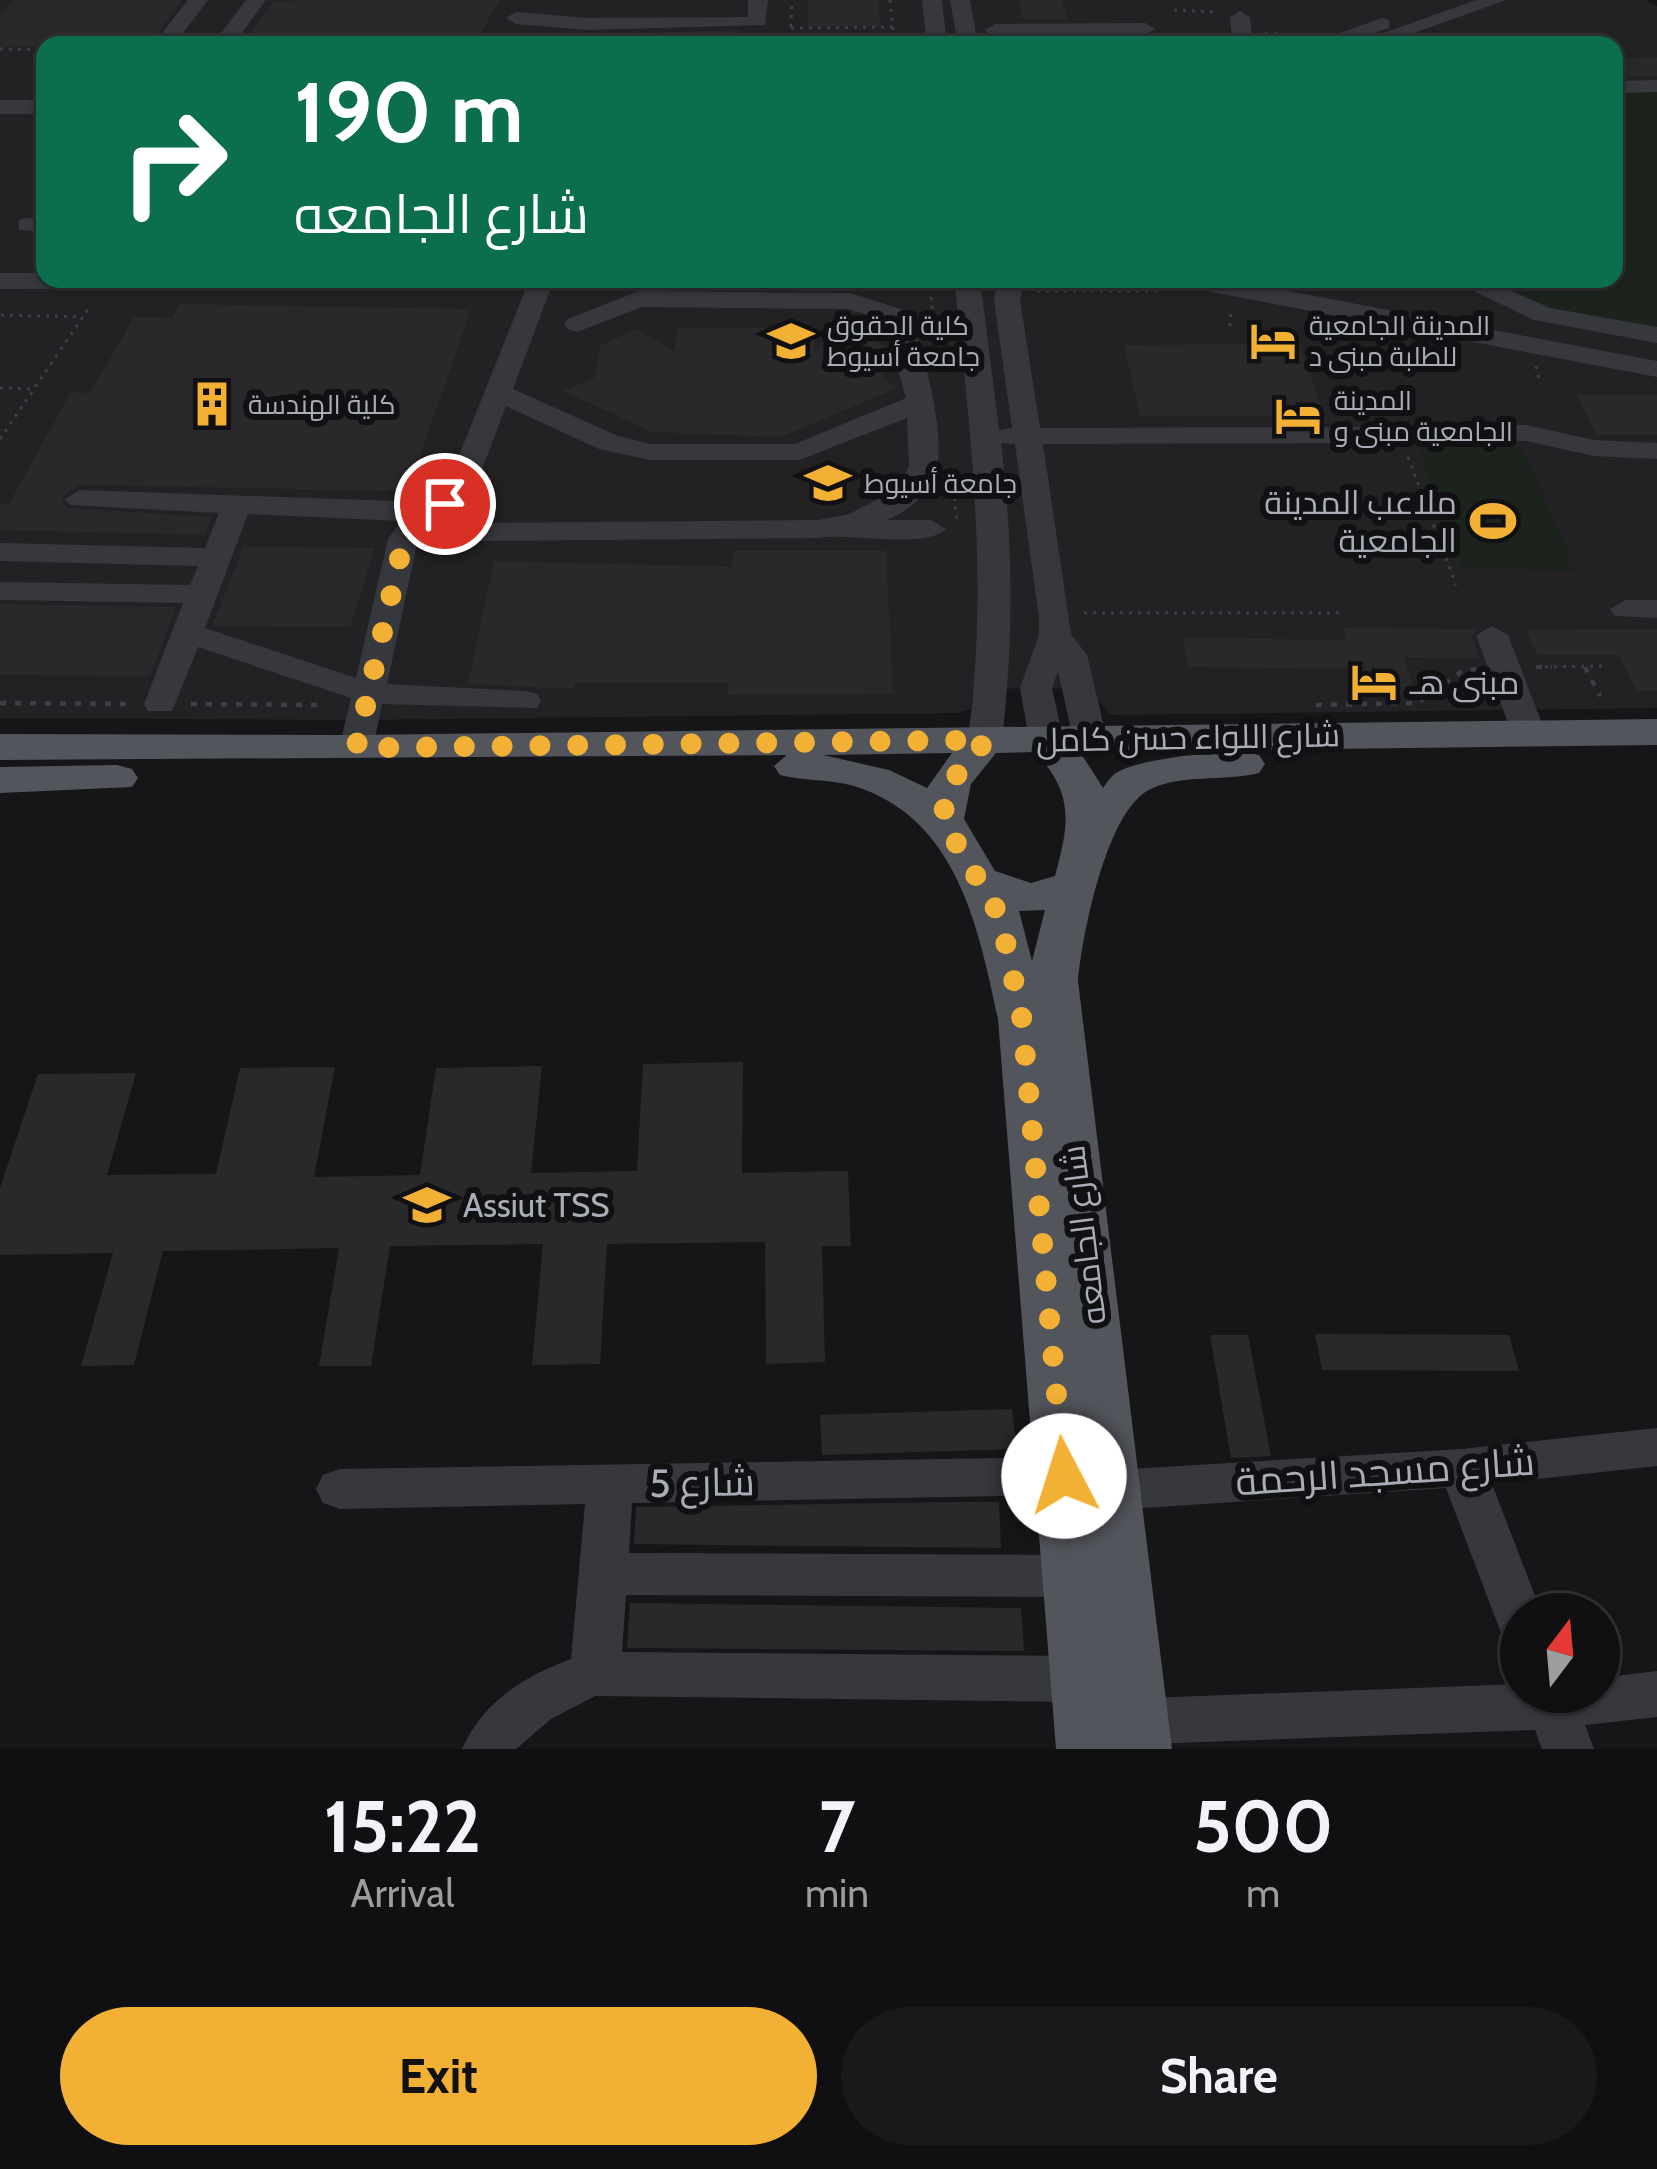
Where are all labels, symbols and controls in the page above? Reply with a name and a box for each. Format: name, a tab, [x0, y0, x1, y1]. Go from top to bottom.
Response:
text: 190 m	[294, 61, 523, 163]
icon: right	[96, 84, 252, 240]
text: شارع الجامعه	[294, 181, 589, 247]
place label: كلية الحقوق جامعة أسيوط	[827, 309, 980, 373]
place label: المدينة الجامعية للطلبة مبنى د	[1309, 309, 1490, 373]
school or university icon: كلية الحقوق جامعة أسيوط	[766, 316, 816, 366]
hotel icon: المدينة الجامعية للطلبة مبنى د	[1248, 316, 1298, 366]
building icon: كلية الهندسة	[187, 379, 237, 429]
place label: المدينة الجامعية مبنى و	[1334, 384, 1513, 448]
place label: كلية الهندسة	[248, 388, 396, 421]
hotel icon: المدينة الجامعية مبنى و	[1273, 391, 1323, 441]
pin	[394, 453, 496, 555]
school or university icon: جامعة أسيوط	[803, 458, 853, 508]
place label: جامعة أسيوط	[864, 466, 1017, 500]
icon: arrive	[412, 471, 478, 537]
place label: ملاعب المدينة الجامعية	[1264, 482, 1457, 560]
sports icon: ملاعب المدينة الجامعية	[1468, 496, 1518, 546]
hotel icon: مبنى هـ	[1349, 657, 1399, 707]
place label: مبنى هـ	[1409, 662, 1520, 703]
street label: شارع اللواء حسن كامل	[1036, 714, 1340, 763]
street label: شارع الجامعه	[1052, 1143, 1117, 1327]
school or university icon: Assiut TSS	[402, 1180, 452, 1230]
place label: Assiut TSS	[463, 1185, 610, 1225]
position arrow	[1001, 1413, 1127, 1539]
street label: شارع مسجد الرحمة	[1234, 1437, 1536, 1508]
street label: شارع 5	[649, 1457, 755, 1510]
north arrow	[1500, 1593, 1620, 1713]
map controls	[1500, 1593, 1620, 1713]
text: 15:22	[324, 1783, 481, 1870]
text: 7	[819, 1783, 855, 1870]
text: 500	[1193, 1783, 1333, 1870]
text: Arrival	[351, 1869, 454, 1917]
text: min	[805, 1869, 869, 1917]
text: m	[1246, 1869, 1280, 1917]
button: Exit	[60, 2007, 817, 2145]
button: Share	[841, 2007, 1597, 2145]

